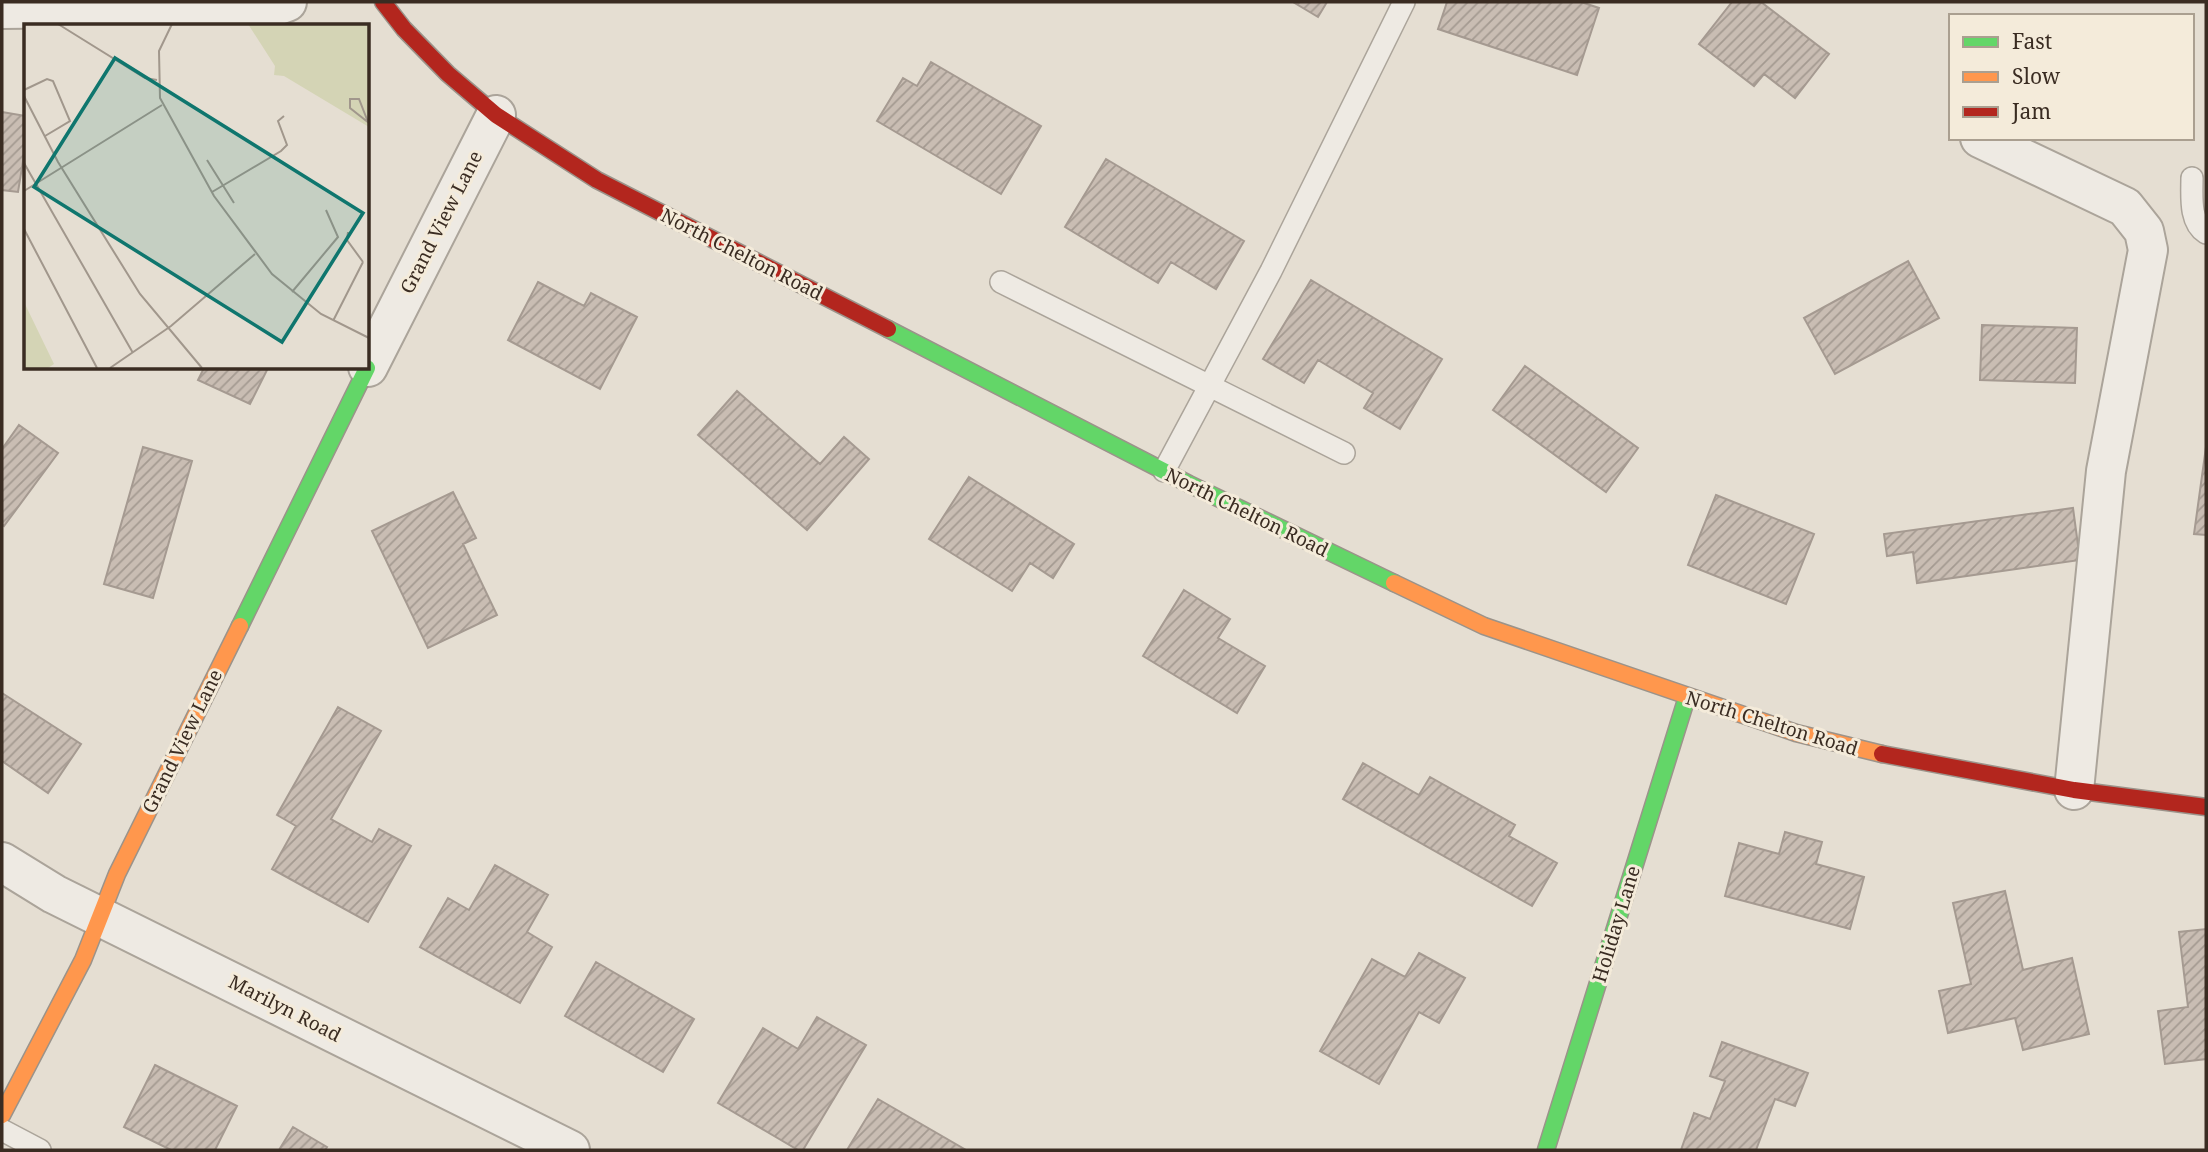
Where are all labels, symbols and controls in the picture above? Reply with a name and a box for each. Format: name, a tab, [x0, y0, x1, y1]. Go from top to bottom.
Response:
legend	[1949, 14, 2194, 140]
inset map	[24, 24, 369, 369]
text: Fast	[2012, 27, 2052, 55]
text: Slow	[2012, 62, 2061, 90]
text: Jam	[2011, 97, 2051, 125]
street label: Grand View Lane	[394, 146, 488, 298]
street label: North Chelton Road	[657, 202, 828, 306]
street label: North Chelton Road	[1161, 461, 1333, 563]
street label: Grand View Lane	[136, 665, 228, 817]
street label: North Chelton Road	[1683, 684, 1861, 762]
street label: Holiday Lane	[1586, 863, 1646, 985]
street label: Marilyn Road	[224, 968, 346, 1048]

